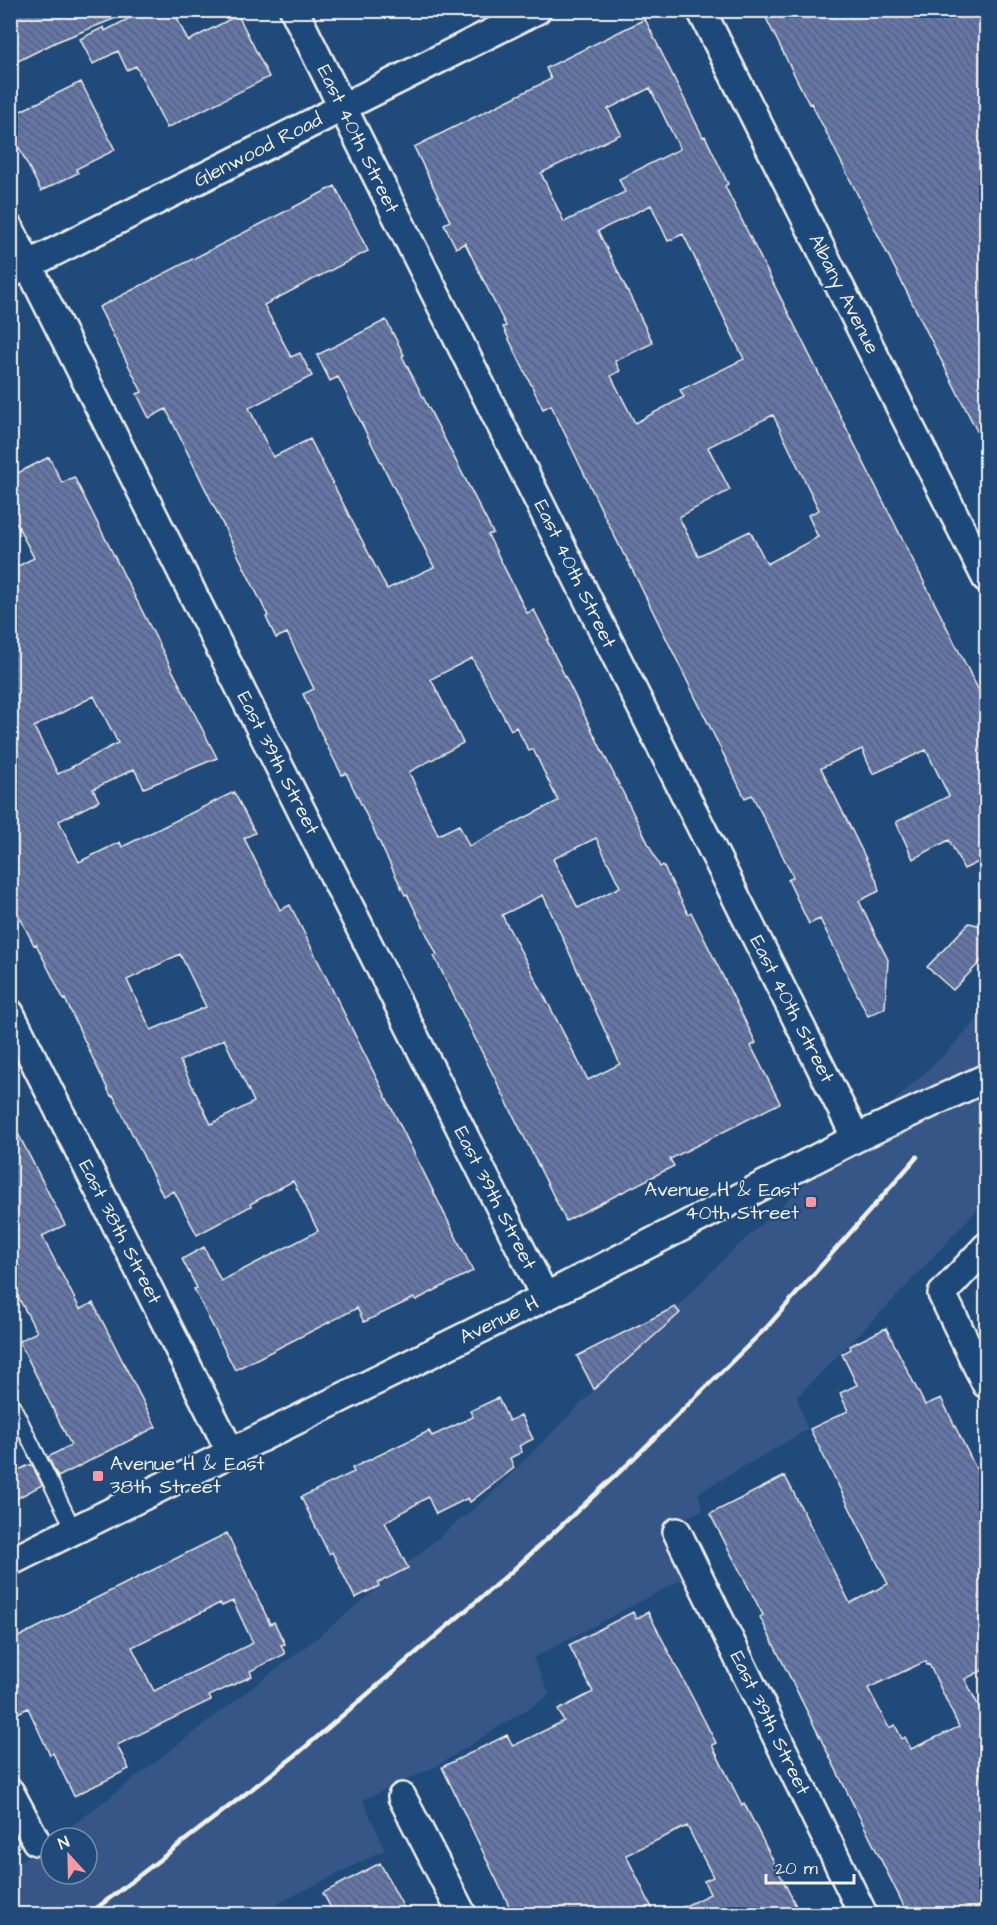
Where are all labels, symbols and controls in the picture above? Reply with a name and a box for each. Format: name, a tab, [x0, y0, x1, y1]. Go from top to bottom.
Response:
street label: East 40th Street	[310, 60, 406, 218]
street label: Glenwood Road	[189, 106, 327, 194]
street label: Albany Avenue	[801, 229, 886, 359]
street label: East 40th Street	[527, 495, 623, 653]
street label: East 39th Street	[230, 687, 326, 839]
street label: East 40th Street	[743, 930, 841, 1088]
street label: East 39th Street	[447, 1122, 543, 1274]
street label: East 38th Street	[71, 1155, 169, 1309]
place label: Avenue H & East 40th Street	[644, 1176, 799, 1227]
marker: Avenue H & East 40th Street	[804, 1195, 818, 1209]
street label: Avenue H	[455, 1289, 543, 1351]
place label: Avenue H & East 38th Street	[110, 1450, 265, 1501]
marker: Avenue H & East 38th Street	[91, 1469, 105, 1483]
street label: East 39th Street	[723, 1646, 817, 1800]
north arrow	[39, 1826, 99, 1886]
text: N	[55, 1831, 73, 1855]
scale bar	[766, 1847, 854, 1885]
text: 20 m	[775, 1856, 818, 1881]

